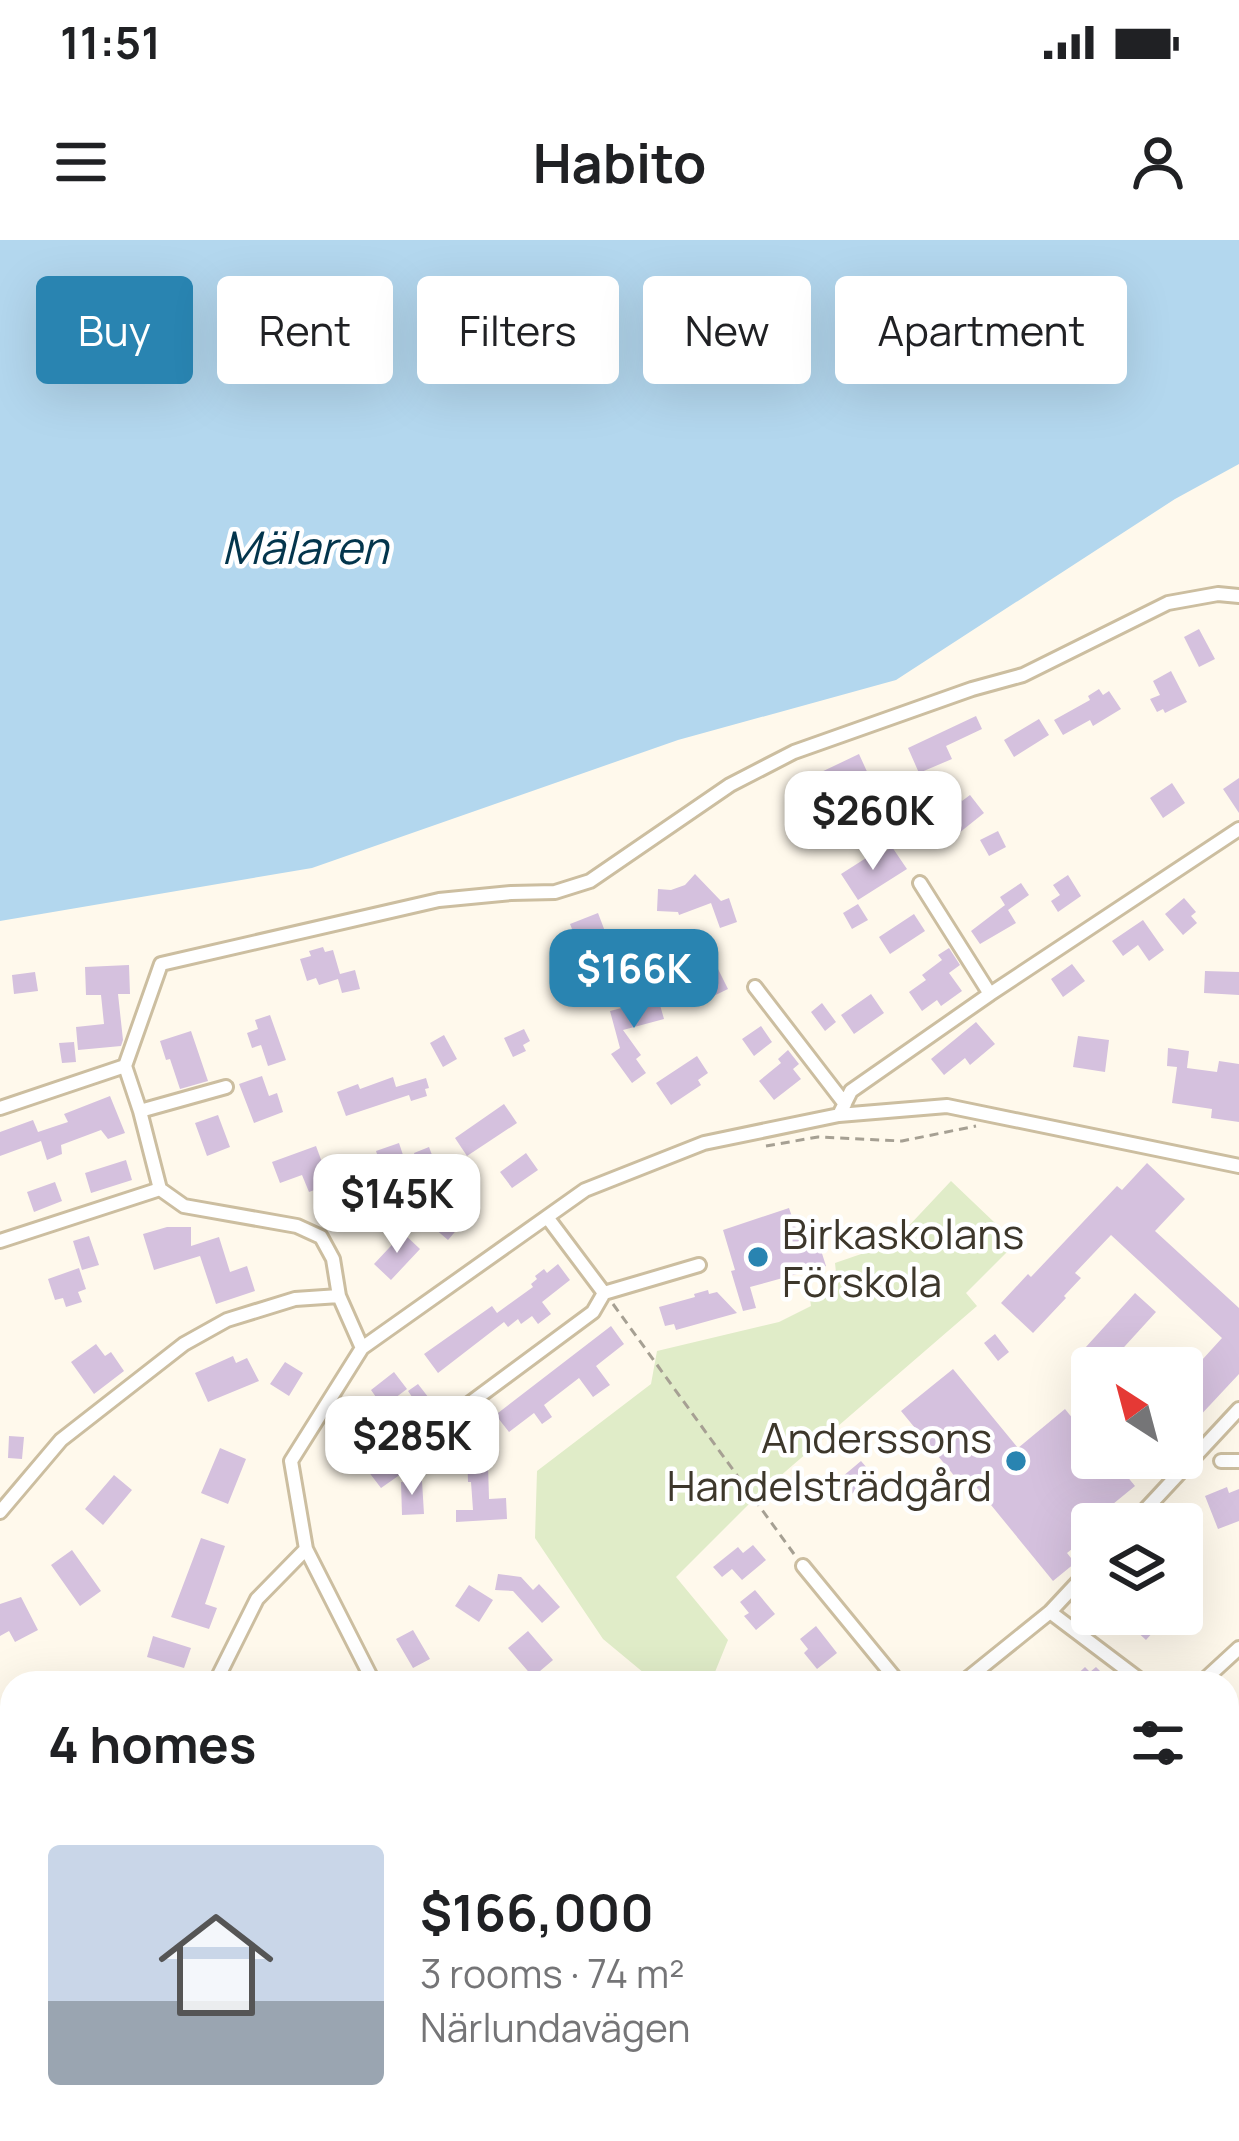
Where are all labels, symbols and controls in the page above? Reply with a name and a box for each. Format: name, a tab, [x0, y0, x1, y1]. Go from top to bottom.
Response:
text: 11:51	[60, 11, 161, 73]
text: Habito	[533, 125, 706, 199]
icon: menu	[48, 129, 114, 195]
icon: person	[1125, 129, 1191, 195]
chip: Buy	[36, 276, 193, 384]
chip: Rent	[217, 276, 393, 384]
chip: Filters	[417, 276, 619, 384]
chip: New	[643, 276, 811, 384]
chip: Apartment	[835, 276, 1127, 384]
water label: Mälaren	[222, 516, 389, 578]
pin: $260K	[789, 771, 957, 873]
text: $260K	[812, 783, 934, 837]
pin: $166K	[550, 929, 718, 1031]
text: $166K	[576, 941, 692, 995]
pin: $145K	[313, 1154, 481, 1256]
text: $145K	[340, 1166, 454, 1220]
place label: Birkaskolans Förskola	[782, 1204, 1024, 1310]
marker: Birkaskolans Förskola	[745, 1244, 771, 1270]
north arrow	[1071, 1347, 1203, 1479]
map controls	[1071, 1347, 1203, 1635]
pin: $285K	[328, 1396, 496, 1498]
text: $285K	[352, 1408, 472, 1462]
place label: Anderssons Handelsträdgård	[667, 1408, 992, 1514]
marker: Anderssons Handelsträdgård	[1003, 1448, 1029, 1474]
button: layers	[1071, 1503, 1203, 1635]
text: 4 homes	[48, 1709, 256, 1778]
icon: filters	[1125, 1710, 1191, 1776]
text: $166,000	[420, 1877, 654, 1946]
icon: home	[144, 1893, 288, 2037]
text: 3 rooms · 74 m²	[420, 1946, 685, 2000]
text: Närlundavägen	[420, 2000, 691, 2054]

